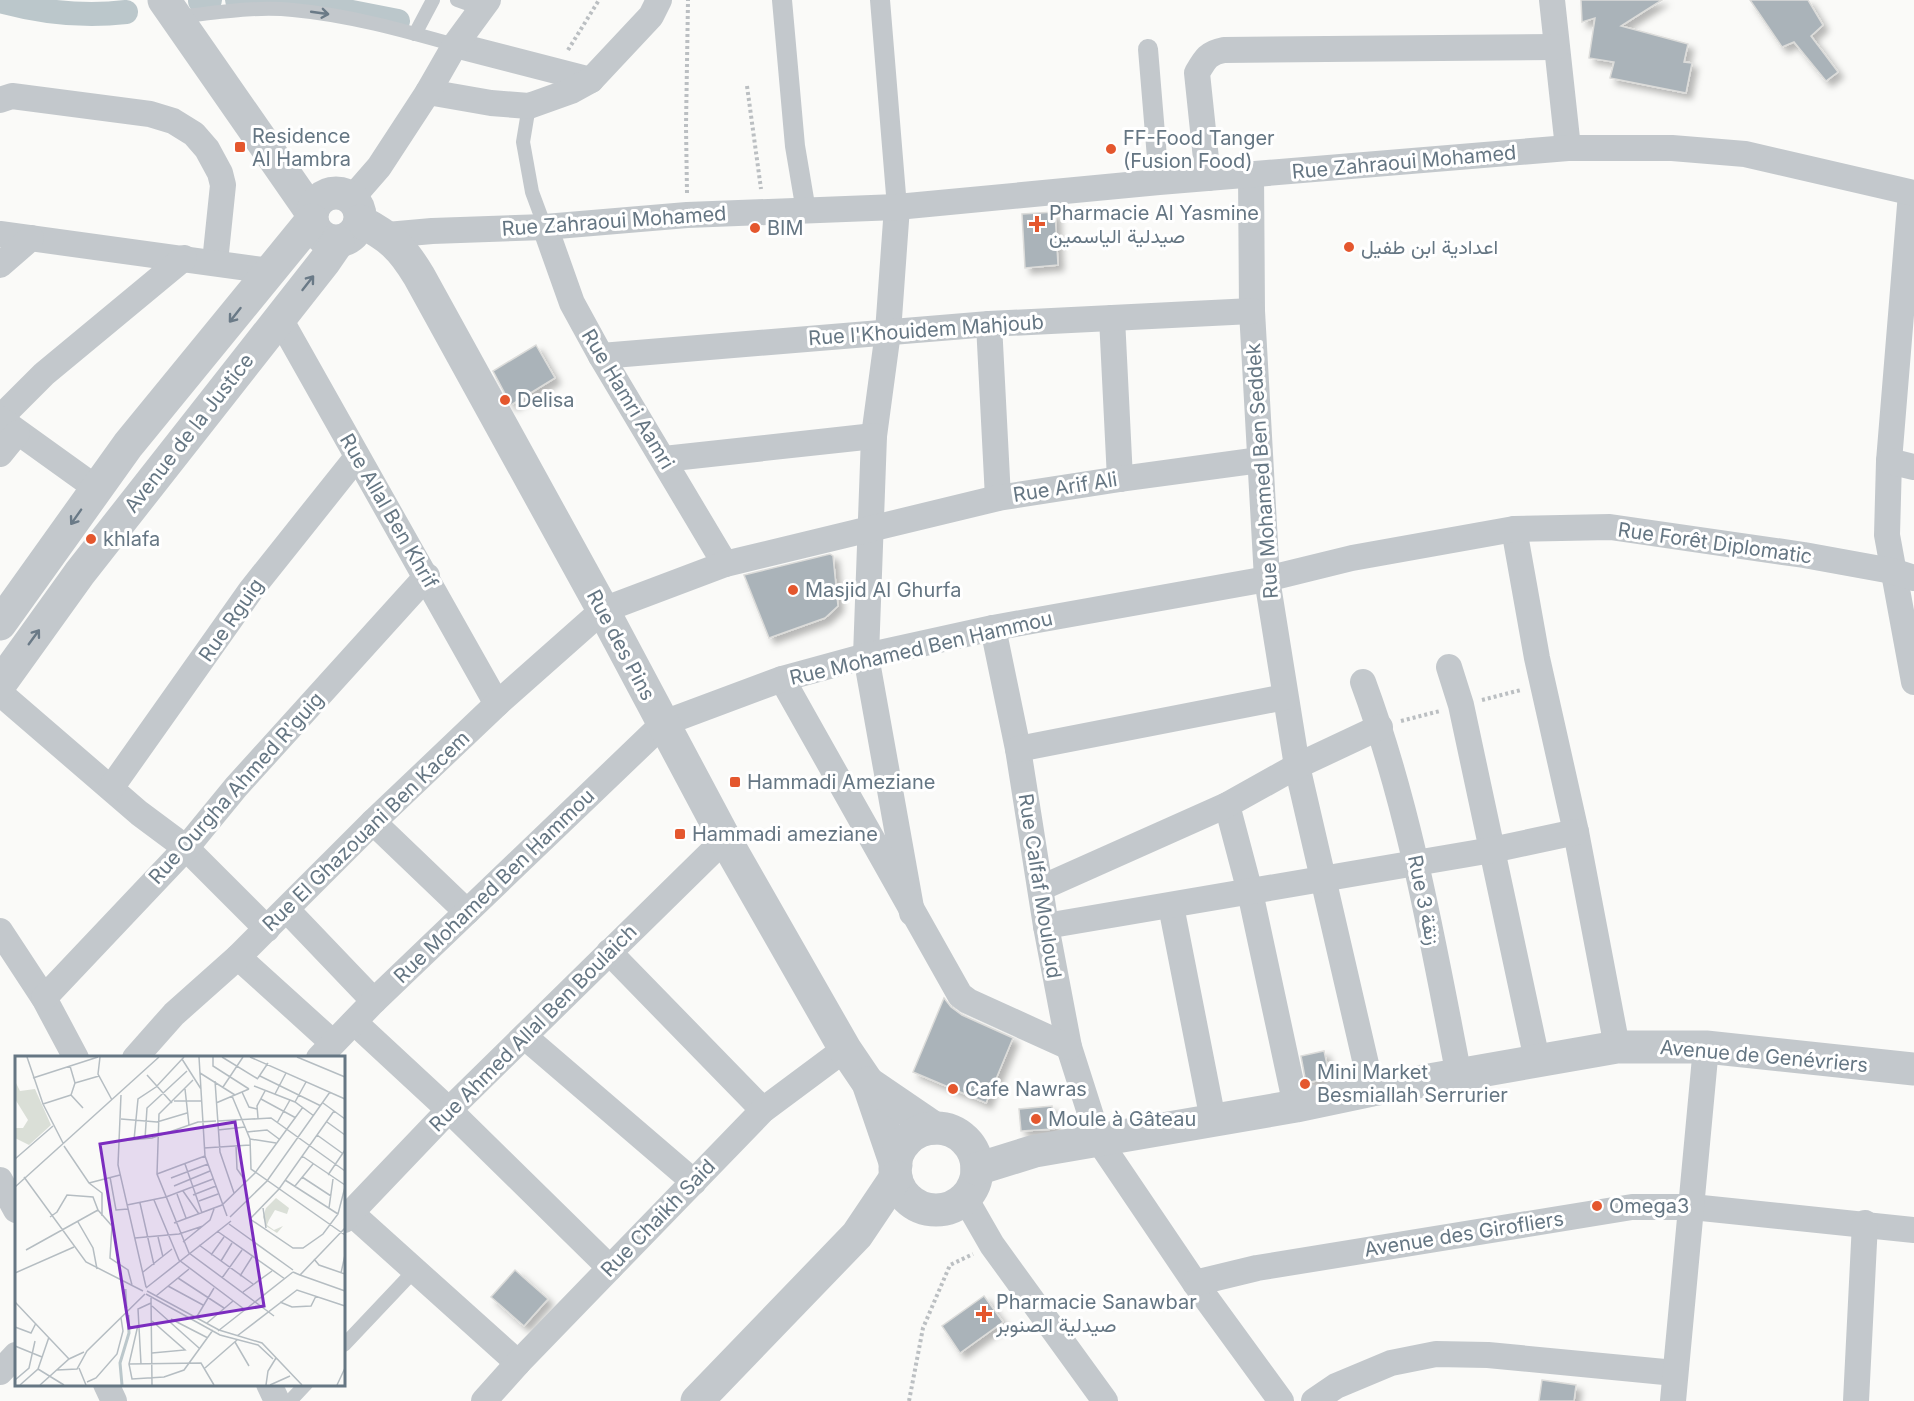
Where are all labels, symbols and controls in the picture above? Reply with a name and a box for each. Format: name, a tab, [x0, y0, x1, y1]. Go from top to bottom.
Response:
one-way arrow	[309, 8, 329, 19]
place label: Residence Al Hambra	[252, 124, 351, 171]
place label: FF-Food Tanger (Fusion Food)	[1123, 126, 1275, 173]
marker: Residence Al Hambra	[233, 140, 247, 154]
street label: Rue Zahraoui Mohamed	[1291, 140, 1517, 184]
marker: FF-Food Tanger (Fusion Food)	[1104, 142, 1118, 156]
street label: Rue Zahraoui Mohamed	[501, 201, 727, 241]
place label: Pharmacie Al Yasmine صيدلية الياسمين	[1049, 201, 1259, 248]
place label: BIM	[767, 216, 804, 240]
marker: Pharmacie Al Yasmine صيدلية الياسمين	[1030, 217, 1044, 231]
marker: BIM	[748, 221, 762, 235]
place label: اعدادية ابن طفيل	[1361, 235, 1498, 259]
marker: اعدادية ابن طفيل	[1342, 240, 1356, 254]
one-way arrow	[301, 276, 314, 292]
one-way arrow	[229, 306, 242, 322]
street label: Rue l'Khouidem Mahjoub	[808, 310, 1044, 350]
street label: Rue Hamri Aamri	[577, 325, 679, 473]
street label: Rue Mohamed Ben Seddek	[1241, 342, 1283, 600]
street label: Avenue de la Justice	[119, 349, 259, 517]
place label: Delisa	[517, 388, 575, 412]
marker: Delisa	[498, 393, 512, 407]
street label: Rue Allal Ben Khrif	[335, 429, 443, 593]
street label: Rue Arif Ali	[1011, 467, 1119, 507]
one-way arrow	[70, 509, 82, 525]
street label: Rue Forêt Diplomatic	[1616, 517, 1814, 569]
place label: khlafa	[103, 527, 160, 551]
marker: khlafa	[84, 532, 98, 546]
street label: Rue Rguig	[194, 574, 268, 666]
place label: Masjid Al Ghurfa	[805, 578, 961, 602]
marker: Masjid Al Ghurfa	[786, 583, 800, 597]
street label: Rue des Pins	[582, 585, 660, 705]
street label: Rue Mohamed Ben Hammou	[787, 606, 1055, 690]
one-way arrow	[28, 629, 40, 645]
street label: Rue Ourgha Ahmed R'guig	[144, 687, 328, 889]
street label: Rue El Ghazouani Ben Kacem	[258, 726, 474, 936]
place label: Hammadi Ameziane	[747, 770, 935, 794]
marker: Hammadi Ameziane	[728, 775, 742, 789]
street label: Rue Mohamed Ben Hammou	[389, 784, 599, 988]
street label: Rue Calfaf Mouloud	[1014, 792, 1066, 980]
place label: Hammadi ameziane	[692, 822, 878, 846]
marker: Hammadi ameziane	[673, 827, 687, 841]
street label: Rue 3 زنقة	[1402, 853, 1445, 947]
street label: Rue Ahmed Allal Ben Boulaich	[424, 919, 642, 1137]
street label: Avenue de Genévriers	[1659, 1035, 1869, 1077]
inset map	[15, 1056, 345, 1386]
place label: Mini Market Besmiallah Serrurier	[1317, 1060, 1508, 1107]
place label: Cafe Nawras	[965, 1077, 1087, 1101]
marker: Mini Market Besmiallah Serrurier	[1298, 1077, 1312, 1091]
marker: Cafe Nawras	[946, 1082, 960, 1096]
place label: Moule à Gâteau	[1048, 1107, 1196, 1131]
marker: Moule à Gâteau	[1029, 1112, 1043, 1126]
street label: Rue Chaikh Said	[596, 1154, 720, 1282]
place label: Omega3	[1609, 1194, 1689, 1218]
marker: Omega3	[1590, 1199, 1604, 1213]
street label: Avenue des Girofliers	[1362, 1206, 1566, 1262]
place label: Pharmacie Sanawbar صيدلية الصنوبر	[995, 1290, 1197, 1338]
marker: Pharmacie Sanawbar صيدلية الصنوبر	[977, 1307, 991, 1321]

